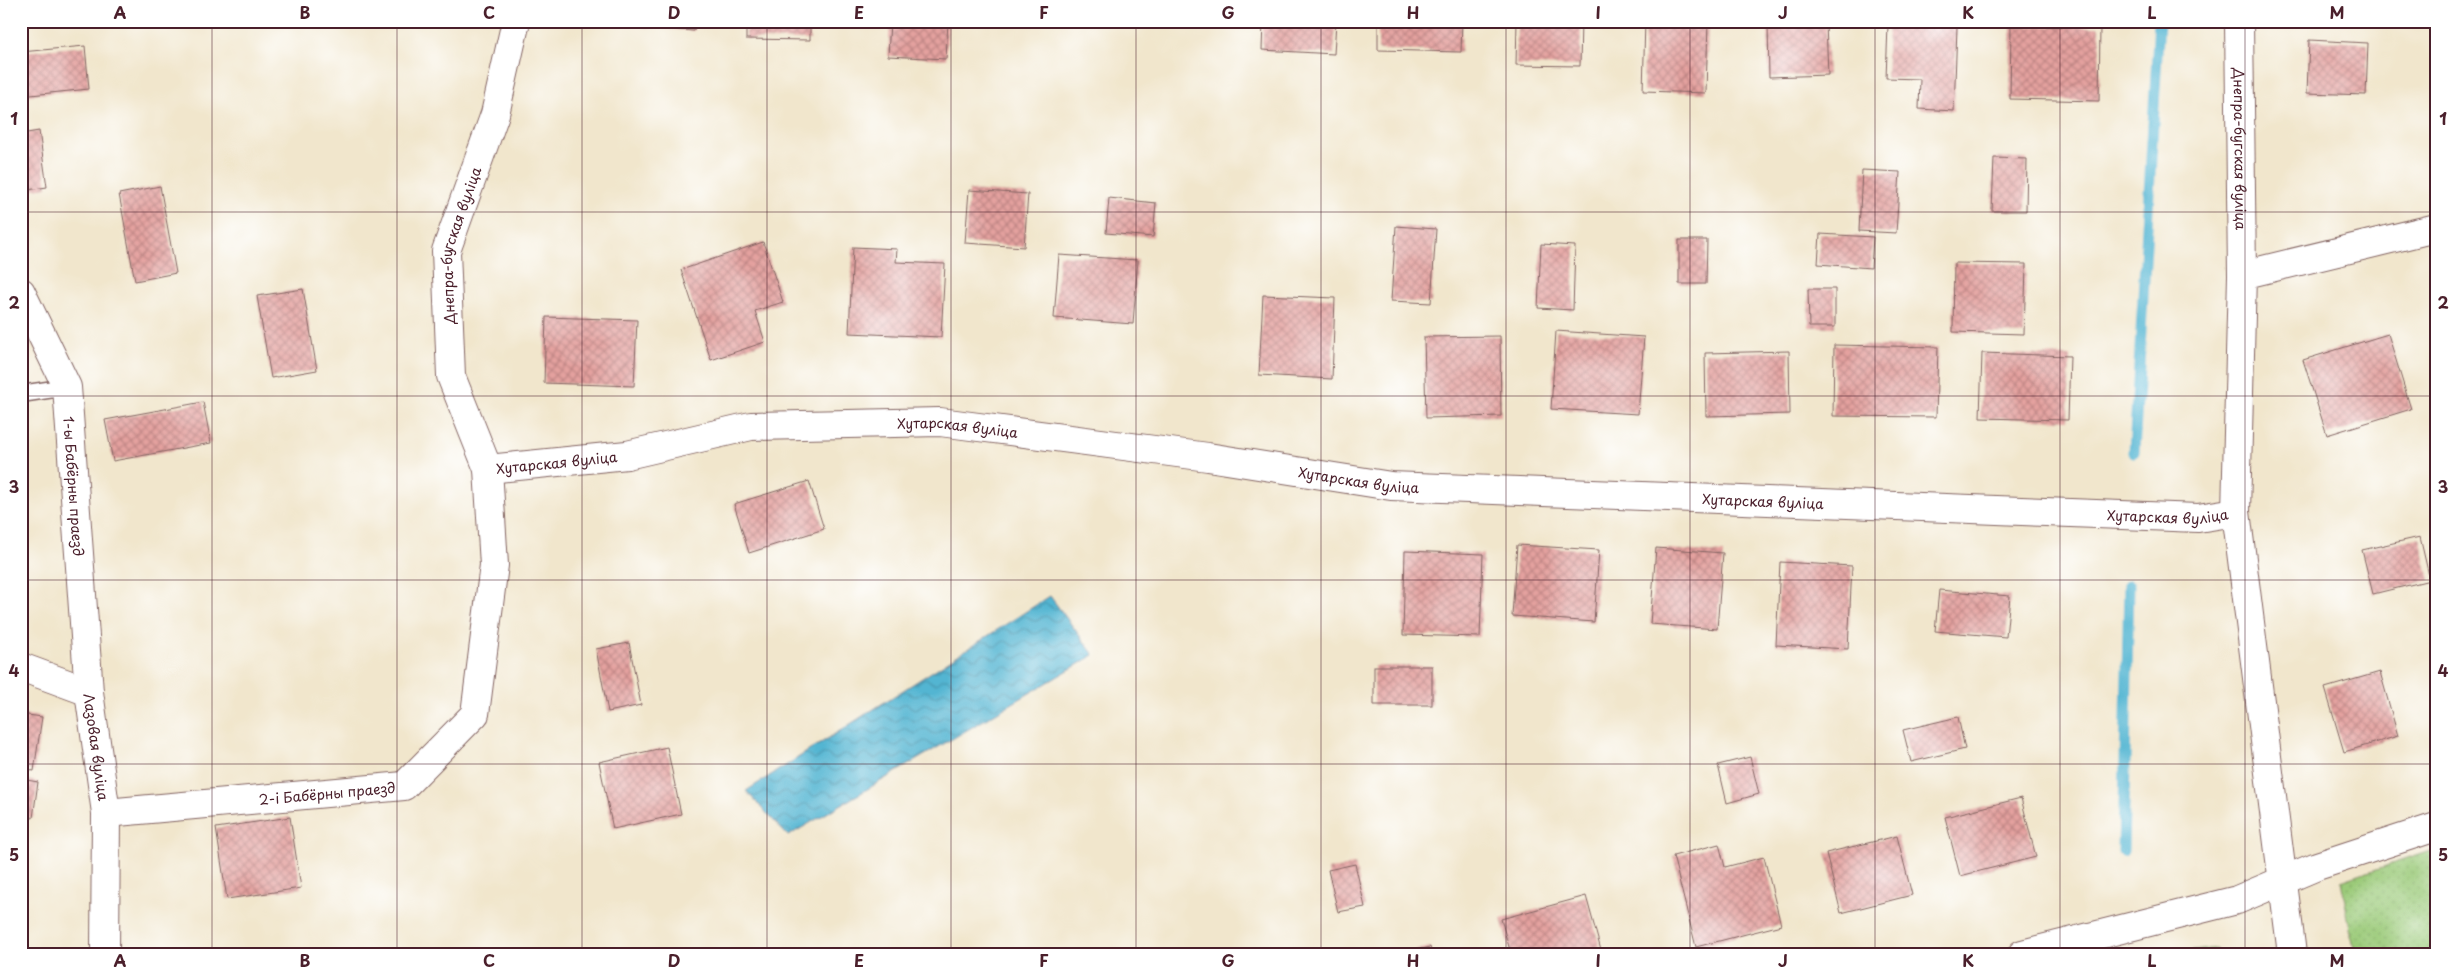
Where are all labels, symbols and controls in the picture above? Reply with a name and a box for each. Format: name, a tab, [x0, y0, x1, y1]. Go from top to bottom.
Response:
text: A	[114, 0, 127, 24]
text: B	[300, 0, 311, 24]
text: C	[483, 0, 495, 24]
text: D	[668, 0, 680, 24]
text: E	[854, 0, 864, 24]
text: F	[1039, 0, 1049, 24]
text: G	[1221, 0, 1235, 24]
text: H	[1407, 0, 1419, 24]
text: I	[1595, 0, 1601, 24]
text: J	[1778, 0, 1788, 24]
text: K	[1962, 0, 1974, 24]
text: L	[2147, 0, 2157, 24]
text: M	[2329, 0, 2345, 24]
street label: Днепра-бугская вуліца	[2229, 67, 2252, 231]
text: 1	[10, 106, 18, 130]
text: 1	[2439, 106, 2447, 130]
street label: Днепра-бугская вуліца	[435, 163, 486, 325]
text: 2	[8, 290, 20, 314]
text: 2	[2437, 290, 2449, 314]
street label: Хутарская вуліца	[897, 411, 1020, 443]
street label: 1-ы Бабёрны праезд	[59, 415, 90, 557]
street label: Хутарская вуліца	[495, 446, 619, 479]
street label: Хутарская вуліца	[1297, 461, 1420, 498]
text: 3	[9, 474, 19, 498]
text: 3	[2438, 474, 2448, 498]
street label: Хутарская вуліца	[1702, 488, 1825, 514]
street label: Хутарская вуліца	[2107, 503, 2230, 529]
text: 4	[9, 658, 20, 682]
text: 4	[2438, 658, 2449, 682]
street label: Лазовая вуліца	[79, 692, 115, 803]
street label: 2-і Бабёрны праезд	[258, 776, 396, 810]
text: 5	[9, 842, 19, 866]
text: 5	[2438, 842, 2448, 866]
text: A	[114, 948, 127, 972]
text: B	[300, 948, 311, 972]
text: C	[483, 948, 495, 972]
text: D	[668, 948, 680, 972]
text: E	[854, 948, 864, 972]
text: F	[1039, 948, 1049, 972]
text: G	[1221, 948, 1235, 972]
text: H	[1407, 948, 1419, 972]
text: I	[1595, 948, 1601, 972]
text: J	[1778, 948, 1788, 972]
text: K	[1962, 948, 1974, 972]
text: L	[2147, 948, 2157, 972]
text: M	[2329, 948, 2345, 972]

